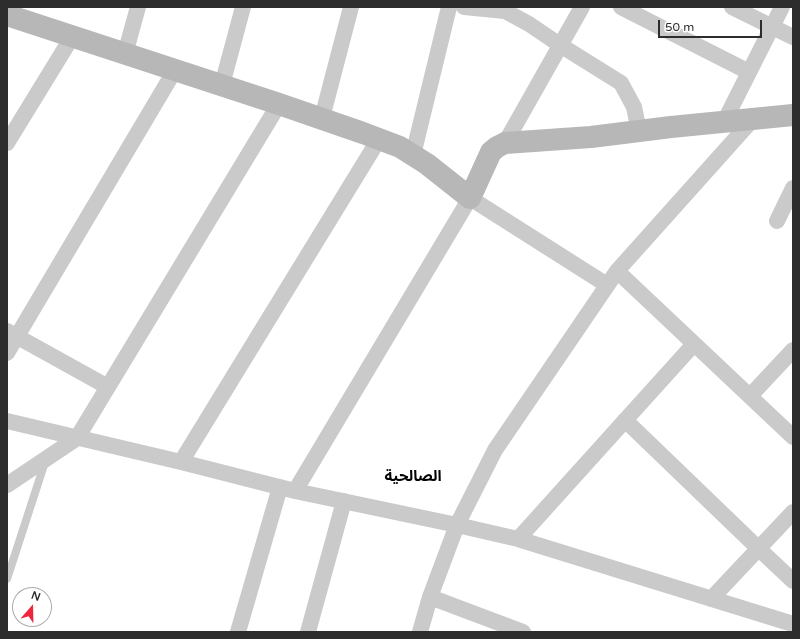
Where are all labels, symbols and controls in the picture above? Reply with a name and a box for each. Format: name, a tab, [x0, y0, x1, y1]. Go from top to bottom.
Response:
scale bar	[660, 12, 764, 38]
text: 50 m	[665, 20, 694, 34]
district label: الصالحية	[384, 468, 442, 486]
north arrow	[12, 587, 52, 627]
text: N	[30, 589, 42, 604]

